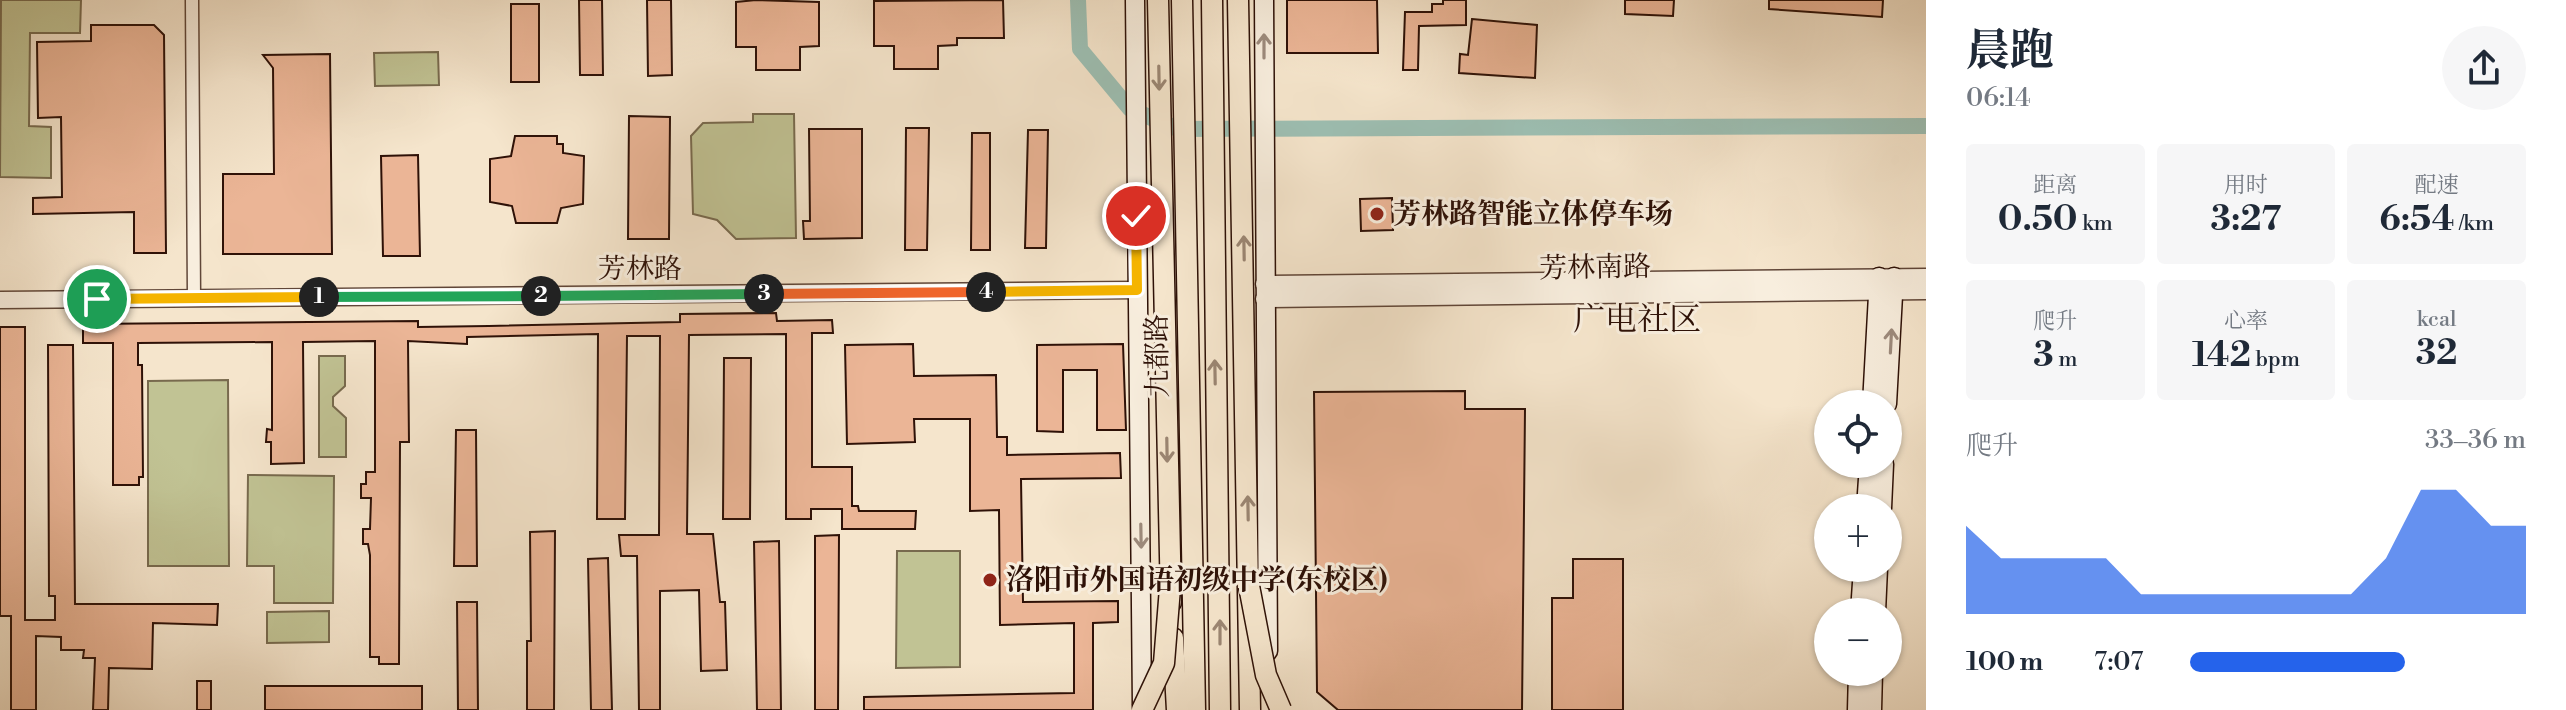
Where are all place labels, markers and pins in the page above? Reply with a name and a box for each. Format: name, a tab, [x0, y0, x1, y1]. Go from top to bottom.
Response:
pin	[1102, 182, 1170, 250]
place label: 芳林路智能立体停车场	[1393, 197, 1673, 232]
marker: 芳林路智能立体停车场	[1368, 205, 1386, 223]
pin	[63, 265, 131, 333]
pin: 4	[966, 272, 1006, 312]
pin: 3	[744, 274, 784, 314]
pin: 2	[521, 276, 561, 316]
pin: 1	[299, 277, 339, 317]
place label: 洛阳市外国语初级中学(东校区)	[1006, 563, 1387, 598]
marker: 洛阳市外国语初级中学(东校区)	[981, 571, 999, 589]

